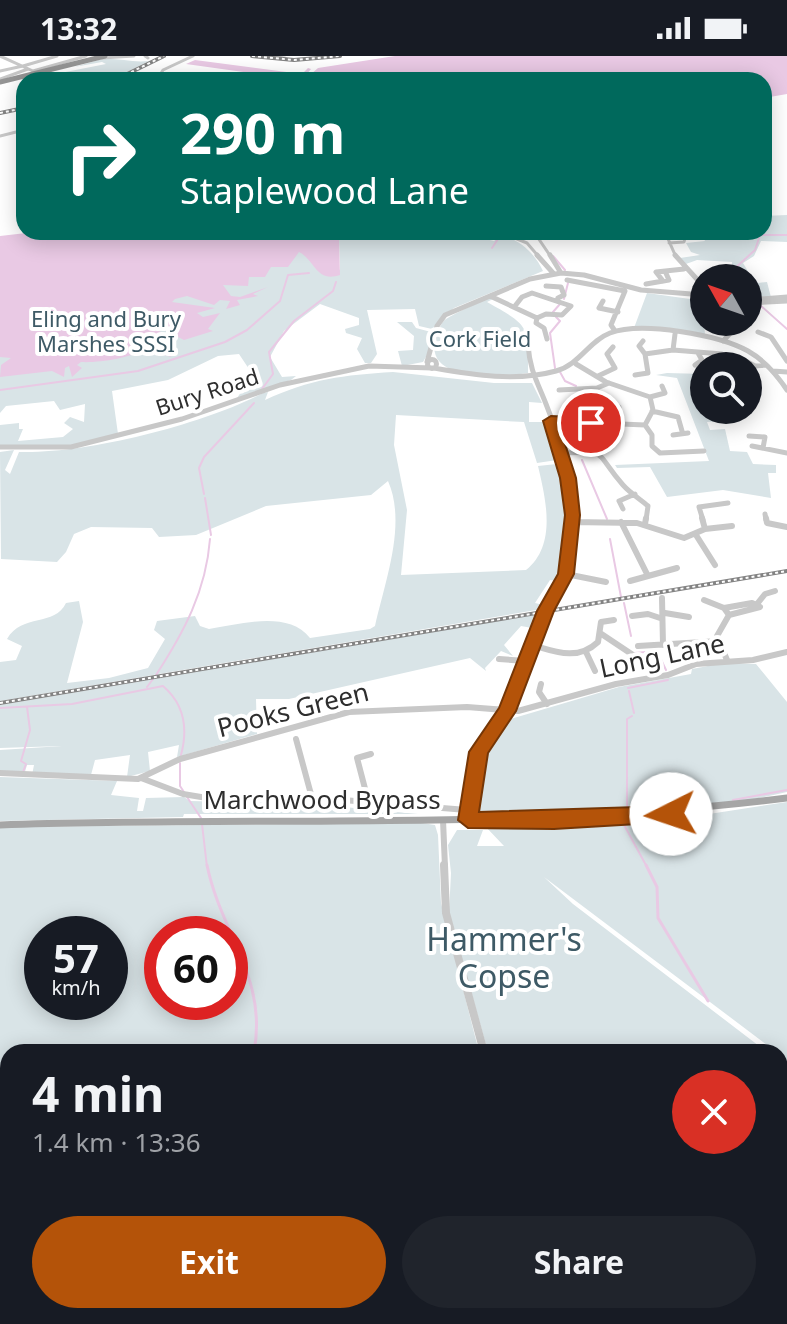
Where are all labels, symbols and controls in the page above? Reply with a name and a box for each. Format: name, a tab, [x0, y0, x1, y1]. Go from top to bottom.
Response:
text: 13:32	[40, 8, 117, 49]
text: 290 m	[180, 94, 345, 170]
icon: right	[48, 104, 152, 208]
text: Staplewood Lane	[180, 166, 469, 215]
north arrow	[690, 264, 762, 336]
map controls	[690, 264, 762, 424]
park label: Eling and Bury Marshes SSSI	[31, 303, 182, 358]
park label: Cork Field	[429, 323, 531, 353]
button: search	[690, 352, 762, 424]
street label: Bury Road	[151, 360, 262, 422]
pin	[557, 389, 625, 457]
icon: arrive	[569, 401, 613, 445]
street label: Long Lane	[596, 624, 728, 686]
street label: Pooks Green	[213, 673, 372, 745]
position arrow	[629, 772, 713, 856]
street label: Marchwood Bypass	[203, 781, 441, 817]
speed limit sign: 60	[144, 916, 248, 1020]
park label: Hammer's Copse	[426, 917, 582, 997]
text: 57	[53, 930, 99, 985]
text: km/h	[51, 974, 101, 1001]
text: 4 min	[32, 1061, 164, 1126]
button: close	[672, 1070, 756, 1154]
text: 1.4 km · 13:36	[32, 1124, 201, 1160]
button: Exit	[32, 1216, 386, 1308]
button: Share	[402, 1216, 756, 1308]

